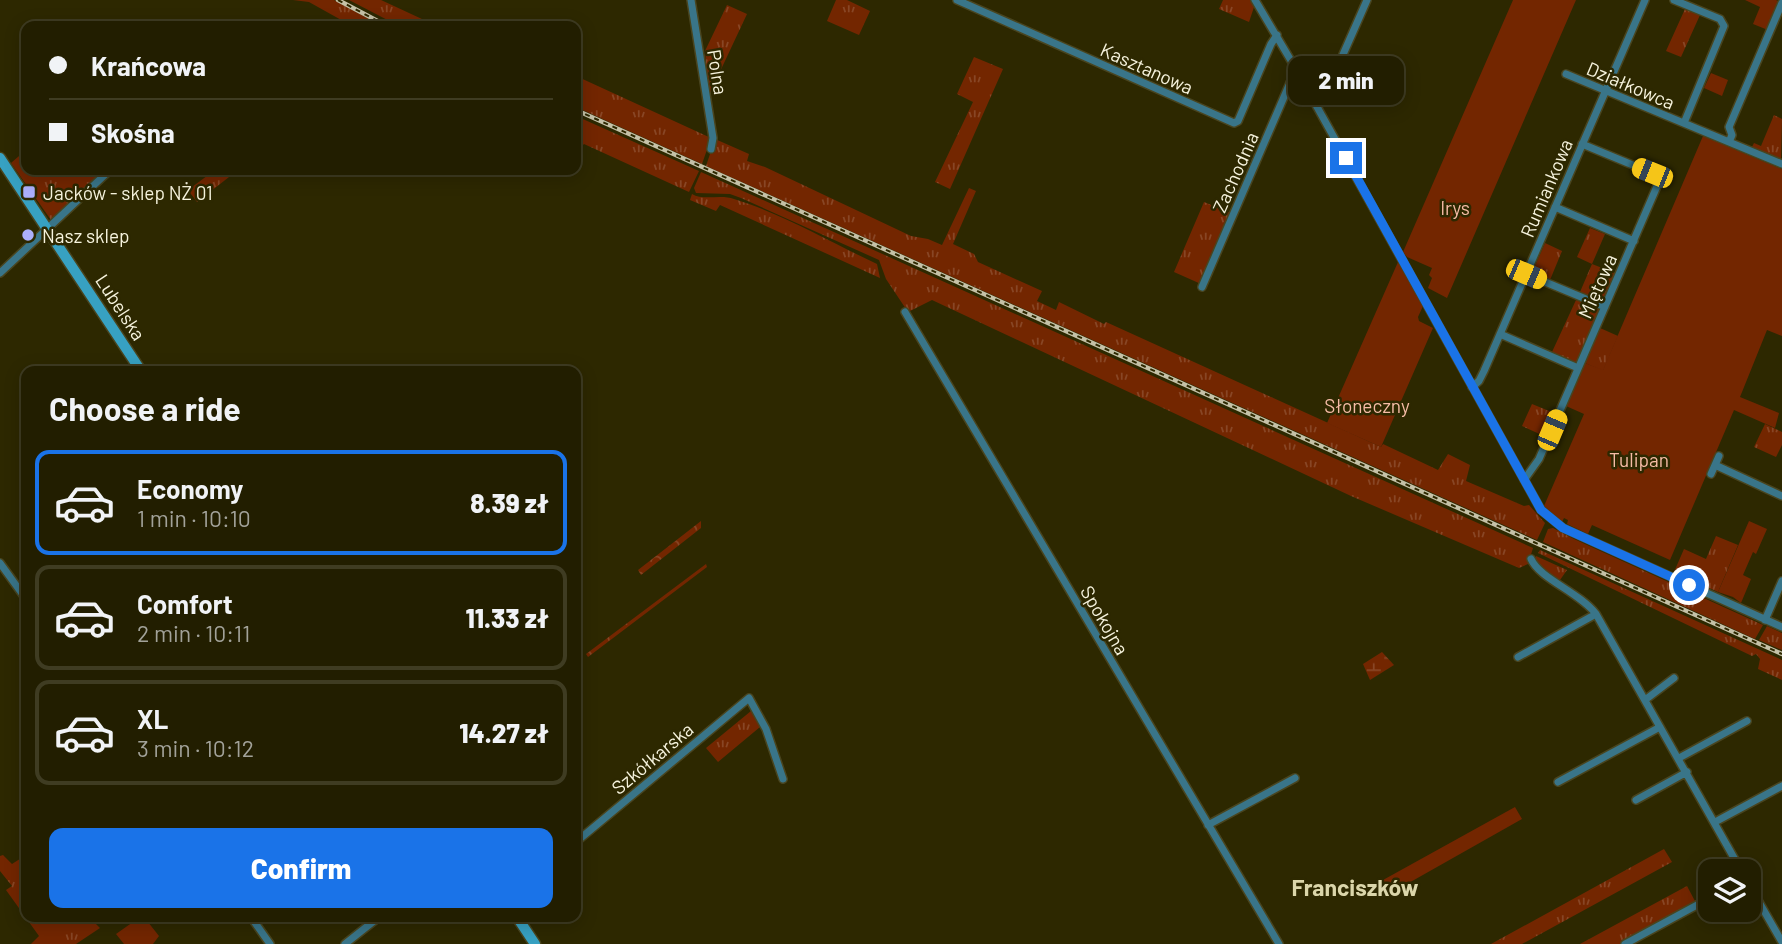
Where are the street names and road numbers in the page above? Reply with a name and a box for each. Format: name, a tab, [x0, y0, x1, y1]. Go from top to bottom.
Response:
street label: Kasztanowa	[1097, 37, 1197, 99]
street label: Polna	[703, 48, 733, 96]
street label: Działkowca	[1584, 56, 1678, 114]
street label: Zachodnia	[1207, 128, 1263, 216]
street label: Rumiankowa	[1515, 135, 1577, 241]
street label: Miętowa	[1573, 250, 1621, 322]
street label: Lubelska	[91, 270, 151, 344]
street label: Spokojna	[1076, 581, 1134, 659]
street label: Szkółkarska	[606, 717, 698, 799]

